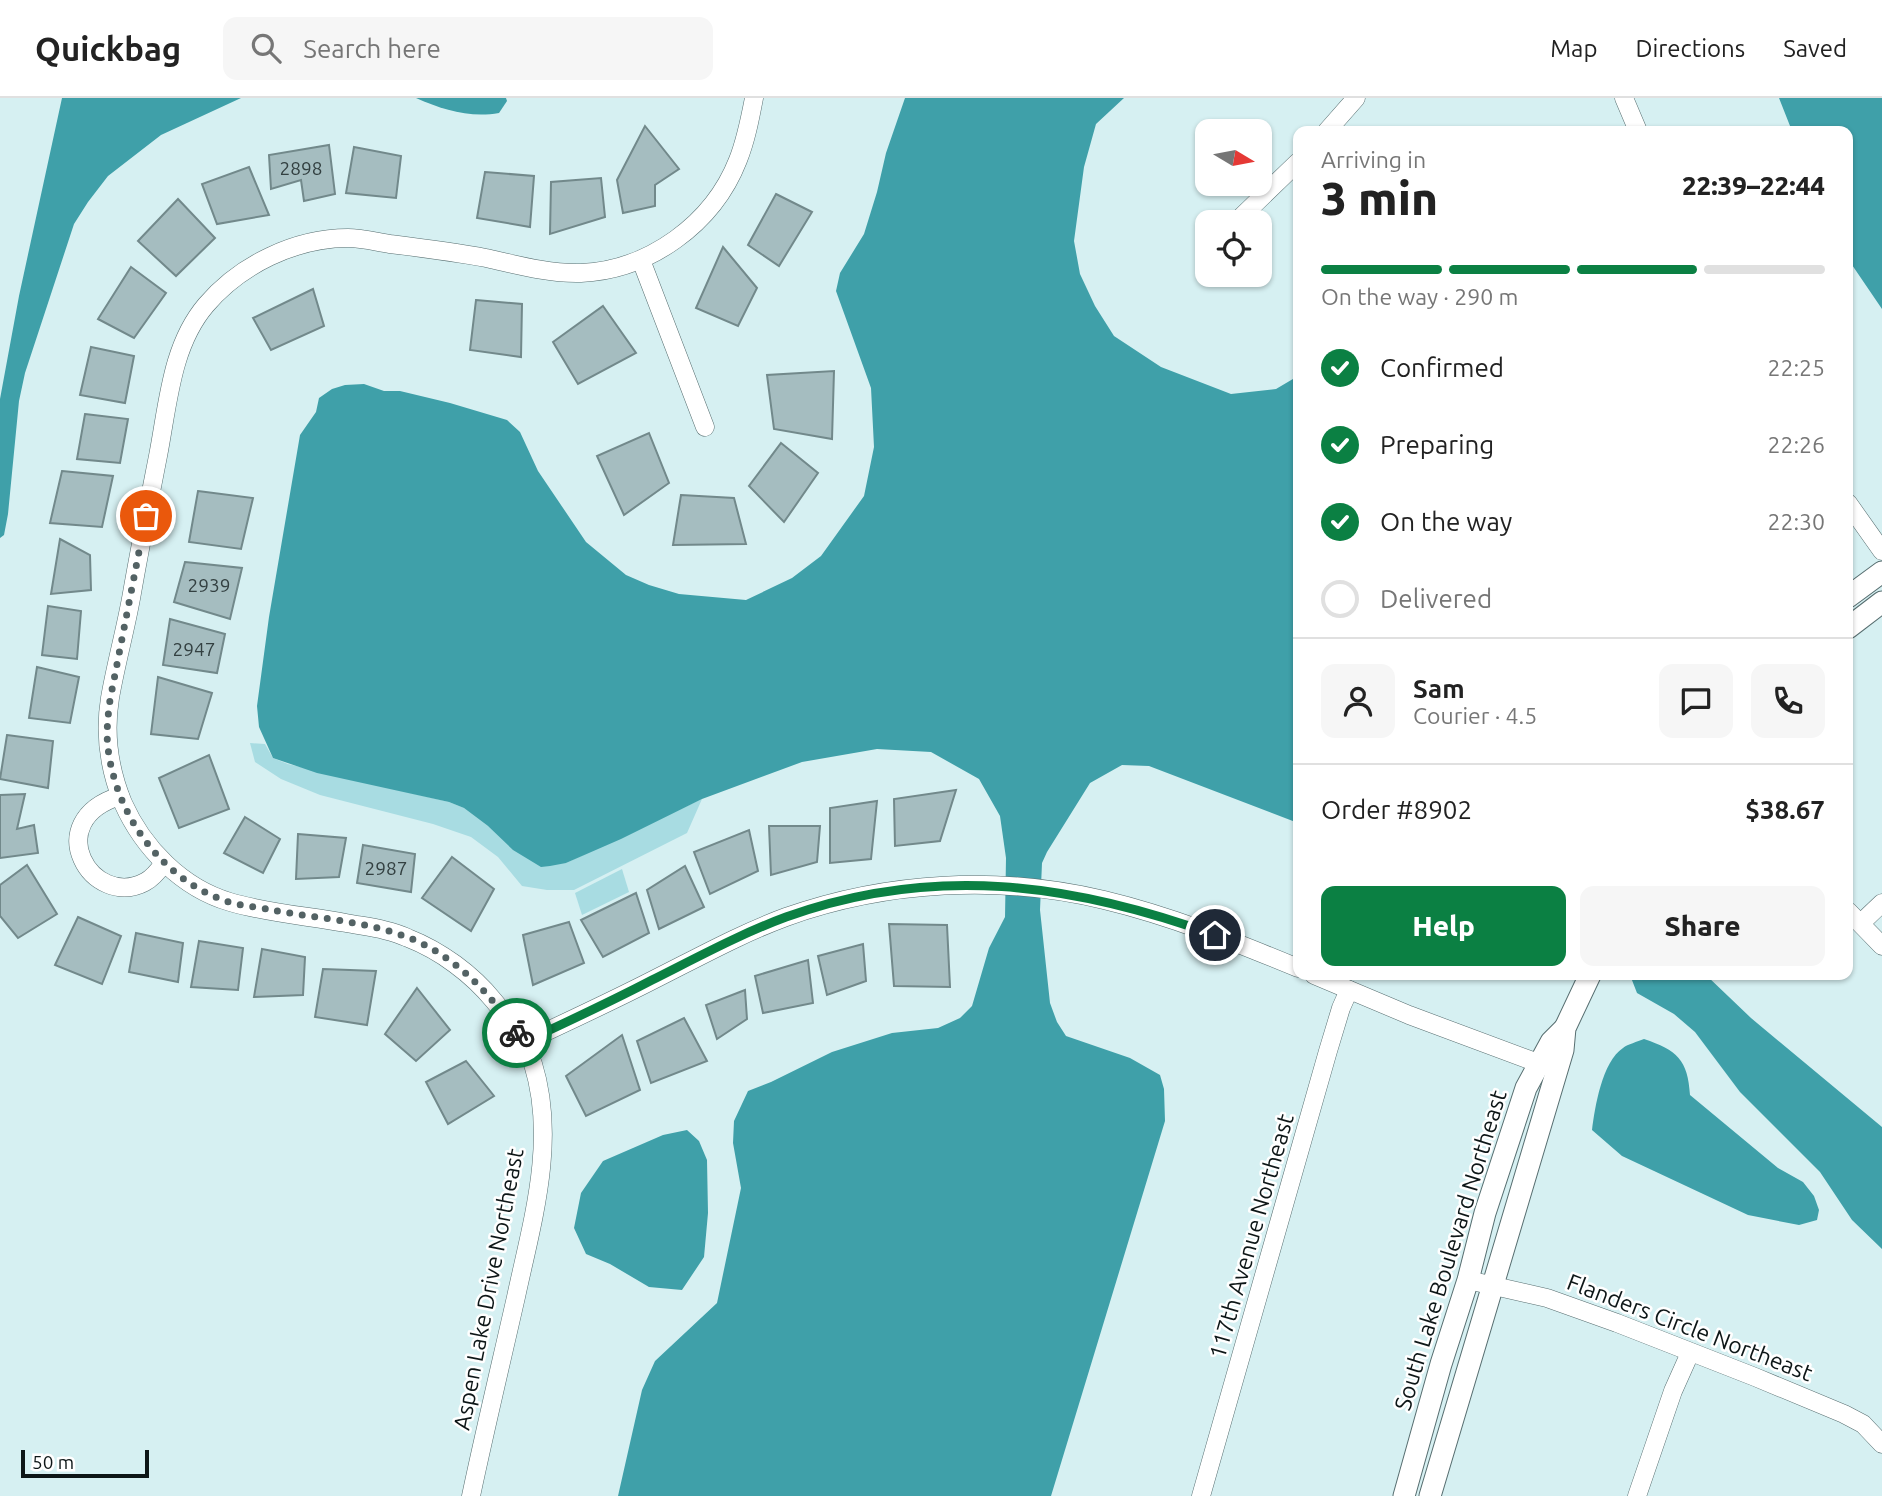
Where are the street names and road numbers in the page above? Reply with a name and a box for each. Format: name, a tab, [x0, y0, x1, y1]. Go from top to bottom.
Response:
street label: South Lake Boulevard Northeast	[1389, 1087, 1511, 1413]
street label: 117th Avenue Northeast	[1204, 1111, 1298, 1361]
street label: Aspen Lake Drive Northeast	[448, 1146, 528, 1432]
street label: Flanders Circle Northeast	[1564, 1269, 1816, 1385]

